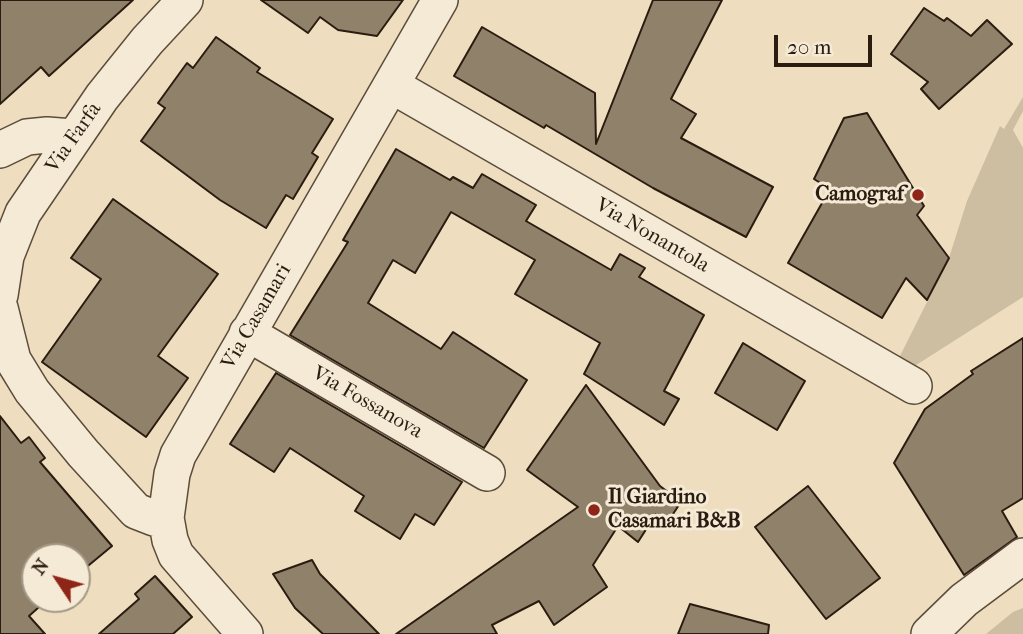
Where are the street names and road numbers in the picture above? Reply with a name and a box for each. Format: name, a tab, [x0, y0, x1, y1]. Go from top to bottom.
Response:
street label: Via Farfa	[41, 98, 107, 178]
street label: Via Nonantola	[590, 193, 714, 279]
street label: Via Casamari	[217, 260, 297, 374]
street label: Via Fossanova	[307, 361, 427, 445]

